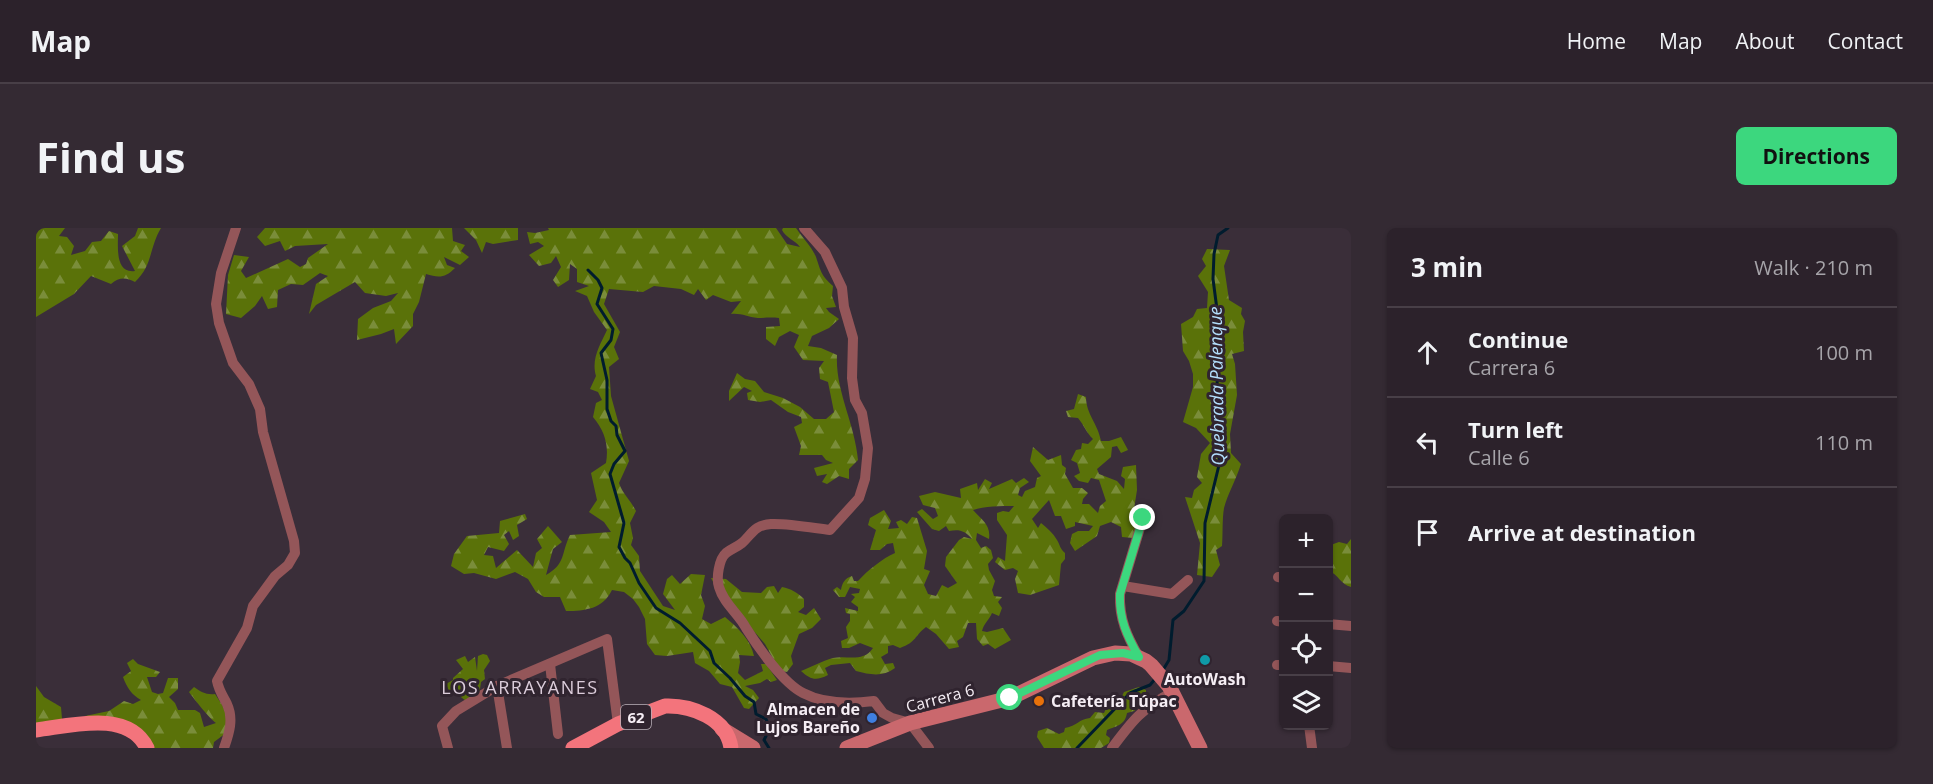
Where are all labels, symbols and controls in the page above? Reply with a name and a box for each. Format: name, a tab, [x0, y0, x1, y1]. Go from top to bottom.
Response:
text: Map	[30, 22, 91, 60]
text: Home	[1567, 27, 1626, 55]
text: Map	[1659, 27, 1702, 55]
text: About	[1735, 27, 1795, 55]
text: Contact	[1828, 27, 1903, 55]
button: Directions	[1736, 127, 1897, 185]
text: Find us	[36, 128, 185, 185]
text: 3 min	[1411, 249, 1483, 285]
text: Walk · 210 m	[1754, 254, 1873, 281]
water label: Quebrada Palenque	[1203, 306, 1229, 466]
text: Continue	[1468, 324, 1568, 354]
icon: ahead	[1411, 336, 1444, 369]
text: 100 m	[1815, 339, 1873, 366]
text: Carrera 6	[1468, 354, 1555, 381]
text: Turn left	[1468, 414, 1563, 444]
icon: left	[1411, 426, 1444, 459]
text: 110 m	[1815, 429, 1873, 456]
text: Calle 6	[1468, 444, 1530, 471]
route end	[1129, 504, 1155, 530]
map controls	[1279, 514, 1333, 730]
button: +	[1279, 514, 1333, 568]
icon: arrive	[1411, 516, 1444, 549]
text: Arrive at destination	[1468, 517, 1696, 547]
button: −	[1279, 568, 1333, 622]
button: locate	[1279, 622, 1333, 676]
marker: AutoWash	[1198, 653, 1212, 667]
place label: AutoWash	[1164, 668, 1246, 690]
district label: LOS ARRAYANES	[441, 675, 599, 699]
button: layers	[1279, 676, 1333, 730]
street label: Carrera 6	[903, 678, 977, 718]
route start	[996, 684, 1022, 710]
place label: Cafetería Túpac	[1051, 690, 1177, 712]
marker: Cafetería Túpac	[1032, 694, 1046, 708]
place label: Almacen de Lujos Bareño	[756, 698, 860, 738]
road number: 62	[621, 705, 651, 729]
marker: Almacen de Lujos Bareño	[865, 711, 879, 725]

